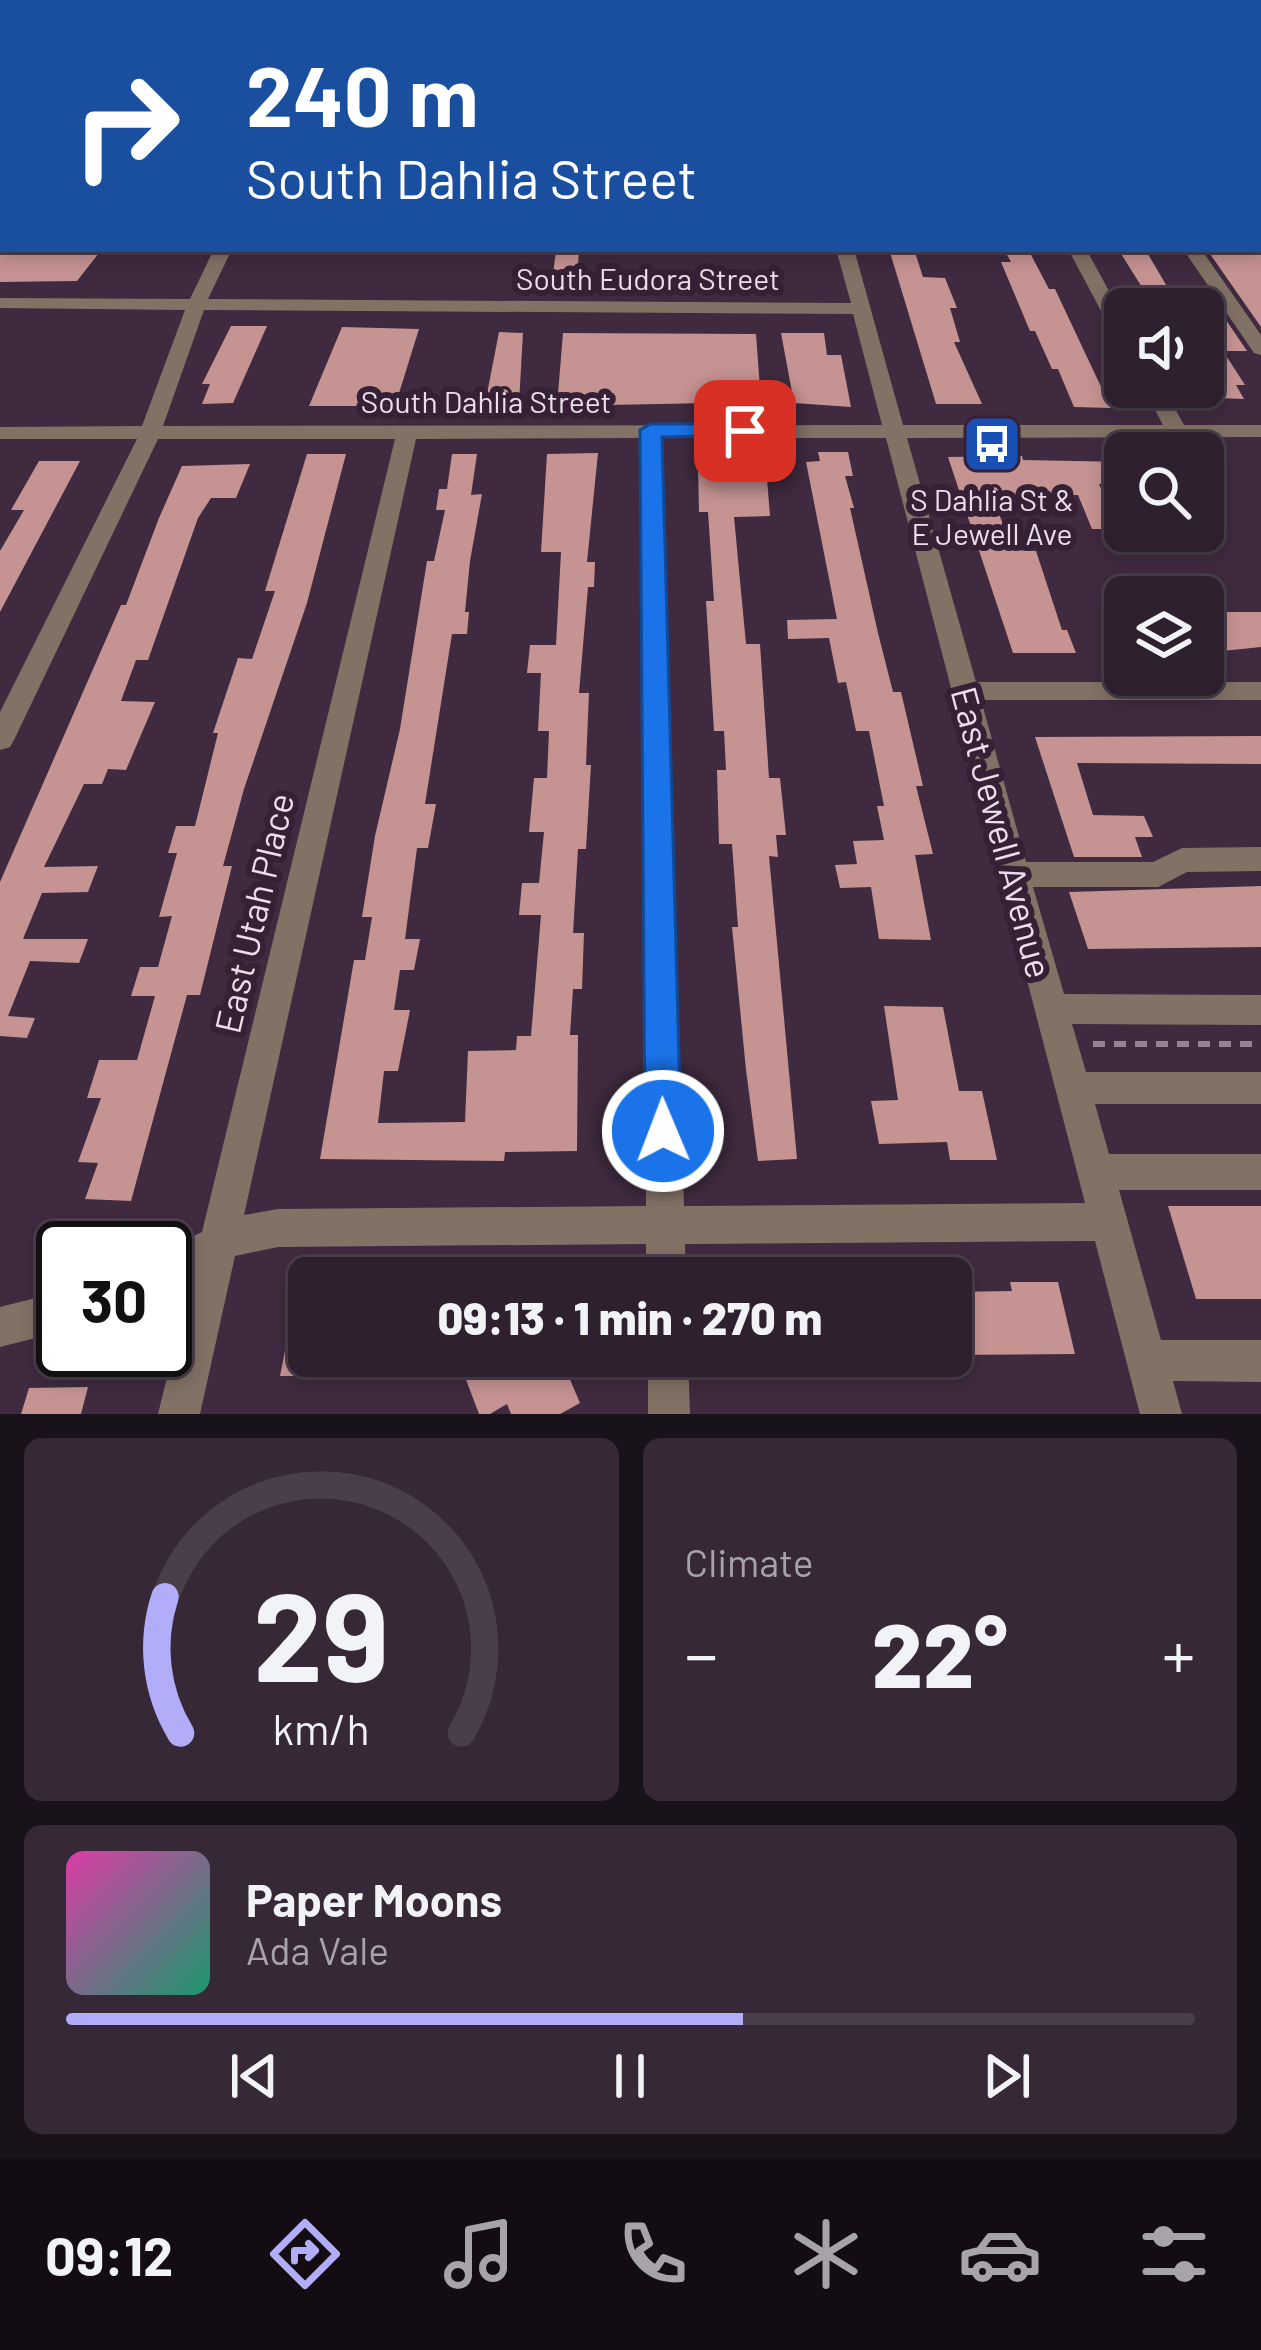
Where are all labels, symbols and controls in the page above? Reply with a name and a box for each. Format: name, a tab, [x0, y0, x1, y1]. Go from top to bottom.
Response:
text: 240 m	[246, 43, 479, 144]
icon: right	[48, 48, 204, 204]
text: South Dahlia Street	[246, 145, 697, 210]
street label: South Eudora Street	[516, 260, 780, 296]
map controls	[1104, 288, 1224, 696]
button: sound	[1104, 288, 1224, 408]
pin	[694, 380, 796, 482]
street label: South Dahlia Street	[361, 383, 611, 419]
icon: arrive	[712, 398, 778, 464]
bus stop icon: S Dahlia St & E Jewell Ave	[961, 413, 1023, 475]
button: search	[1104, 432, 1224, 552]
place label: S Dahlia St & E Jewell Ave	[910, 481, 1074, 551]
button: layers	[1104, 576, 1224, 696]
street label: East Jewell Avenue	[943, 682, 1063, 982]
street label: East Utah Place	[204, 789, 302, 1037]
position arrow	[600, 1068, 726, 1194]
speed limit sign: 30	[36, 1221, 192, 1377]
text: 09:13 · 1 min · 270 m	[438, 1290, 822, 1344]
text: Climate	[685, 1538, 814, 1585]
text: 29	[253, 1557, 389, 1707]
text: 22°	[872, 1598, 1008, 1706]
text: −	[685, 1613, 718, 1692]
text: +	[1162, 1613, 1195, 1692]
text: km/h	[273, 1701, 370, 1753]
text: Paper Moons	[246, 1872, 502, 1926]
text: Ada Vale	[246, 1926, 389, 1973]
icon: previous	[221, 2043, 287, 2109]
icon: pause	[597, 2043, 663, 2109]
icon: next	[974, 2043, 1040, 2109]
icon: directions	[263, 2212, 347, 2296]
icon: music	[437, 2212, 521, 2296]
icon: phone	[611, 2212, 695, 2296]
icon: climate	[784, 2212, 868, 2296]
icon: car	[958, 2212, 1042, 2296]
icon: filters	[1132, 2212, 1216, 2296]
text: 09:12	[45, 2222, 173, 2287]

